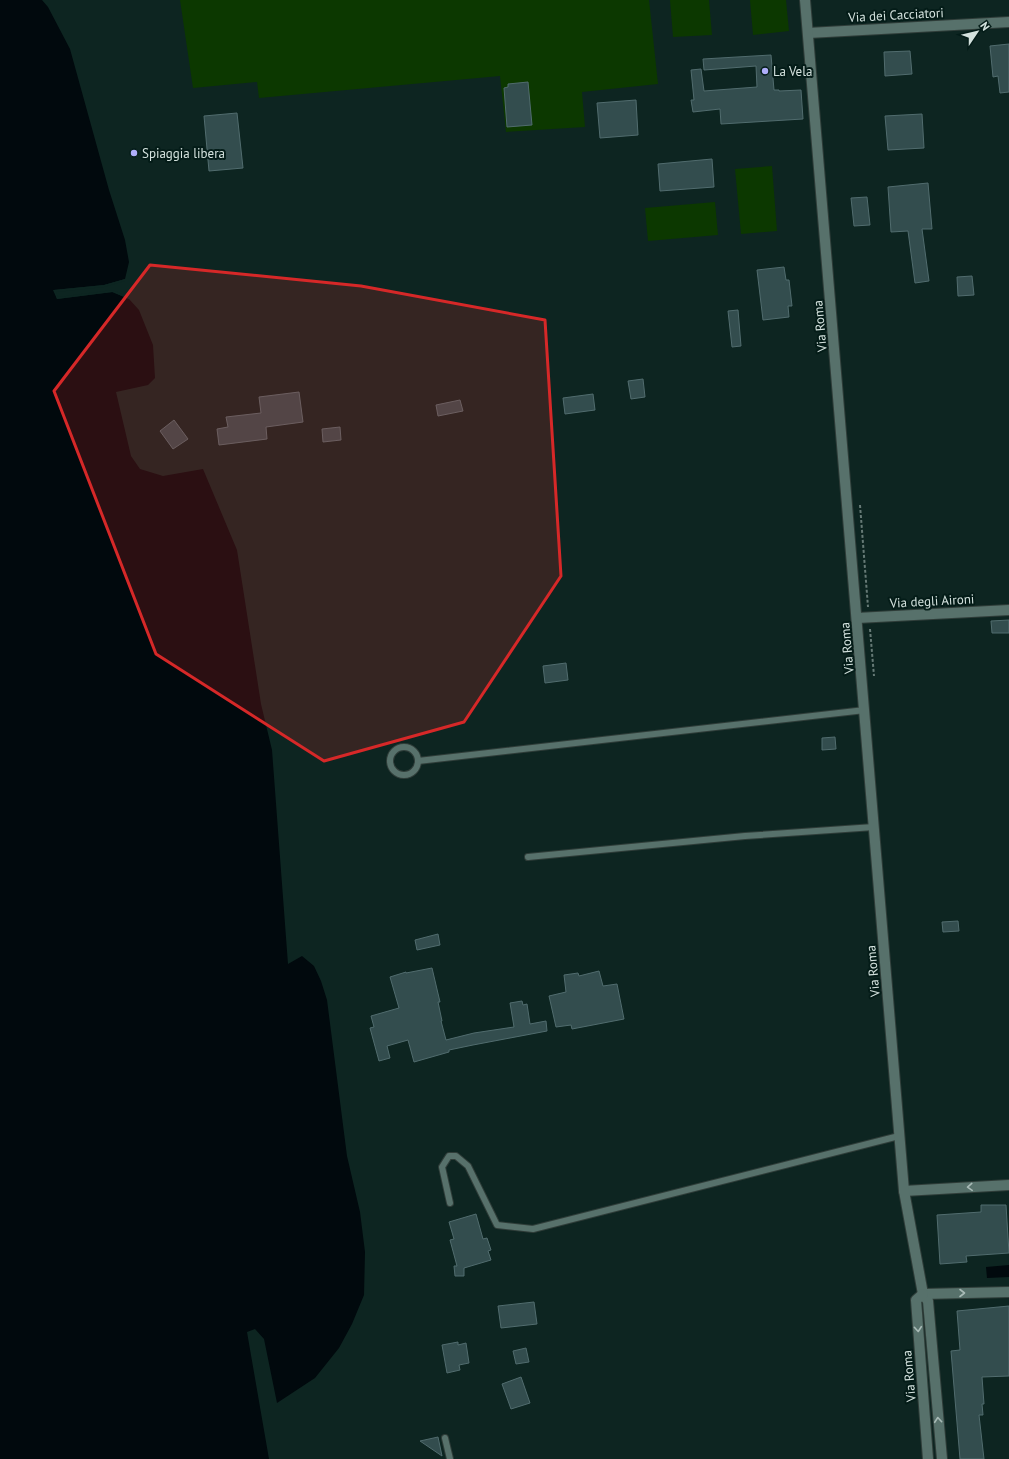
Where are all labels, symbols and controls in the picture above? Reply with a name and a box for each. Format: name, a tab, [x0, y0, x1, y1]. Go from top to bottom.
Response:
street label: Via dei Cacciatori	[847, 4, 944, 26]
north arrow	[957, 12, 997, 52]
text: N	[977, 19, 993, 33]
place label: La Vela	[773, 63, 812, 80]
marker: La Vela	[760, 66, 770, 76]
place label: Spiaggia libera	[142, 145, 225, 162]
marker: Spiaggia libera	[129, 148, 139, 158]
street label: Via Roma	[809, 299, 831, 354]
street label: Via degli Aironi	[888, 590, 975, 612]
street label: Via Roma	[836, 621, 858, 676]
street label: Via Roma	[862, 944, 884, 999]
one-way arrow	[967, 1183, 973, 1191]
one-way arrow	[959, 1289, 965, 1297]
one-way arrow	[913, 1326, 922, 1332]
street label: Via Roma	[898, 1349, 920, 1404]
one-way arrow	[934, 1417, 943, 1423]

